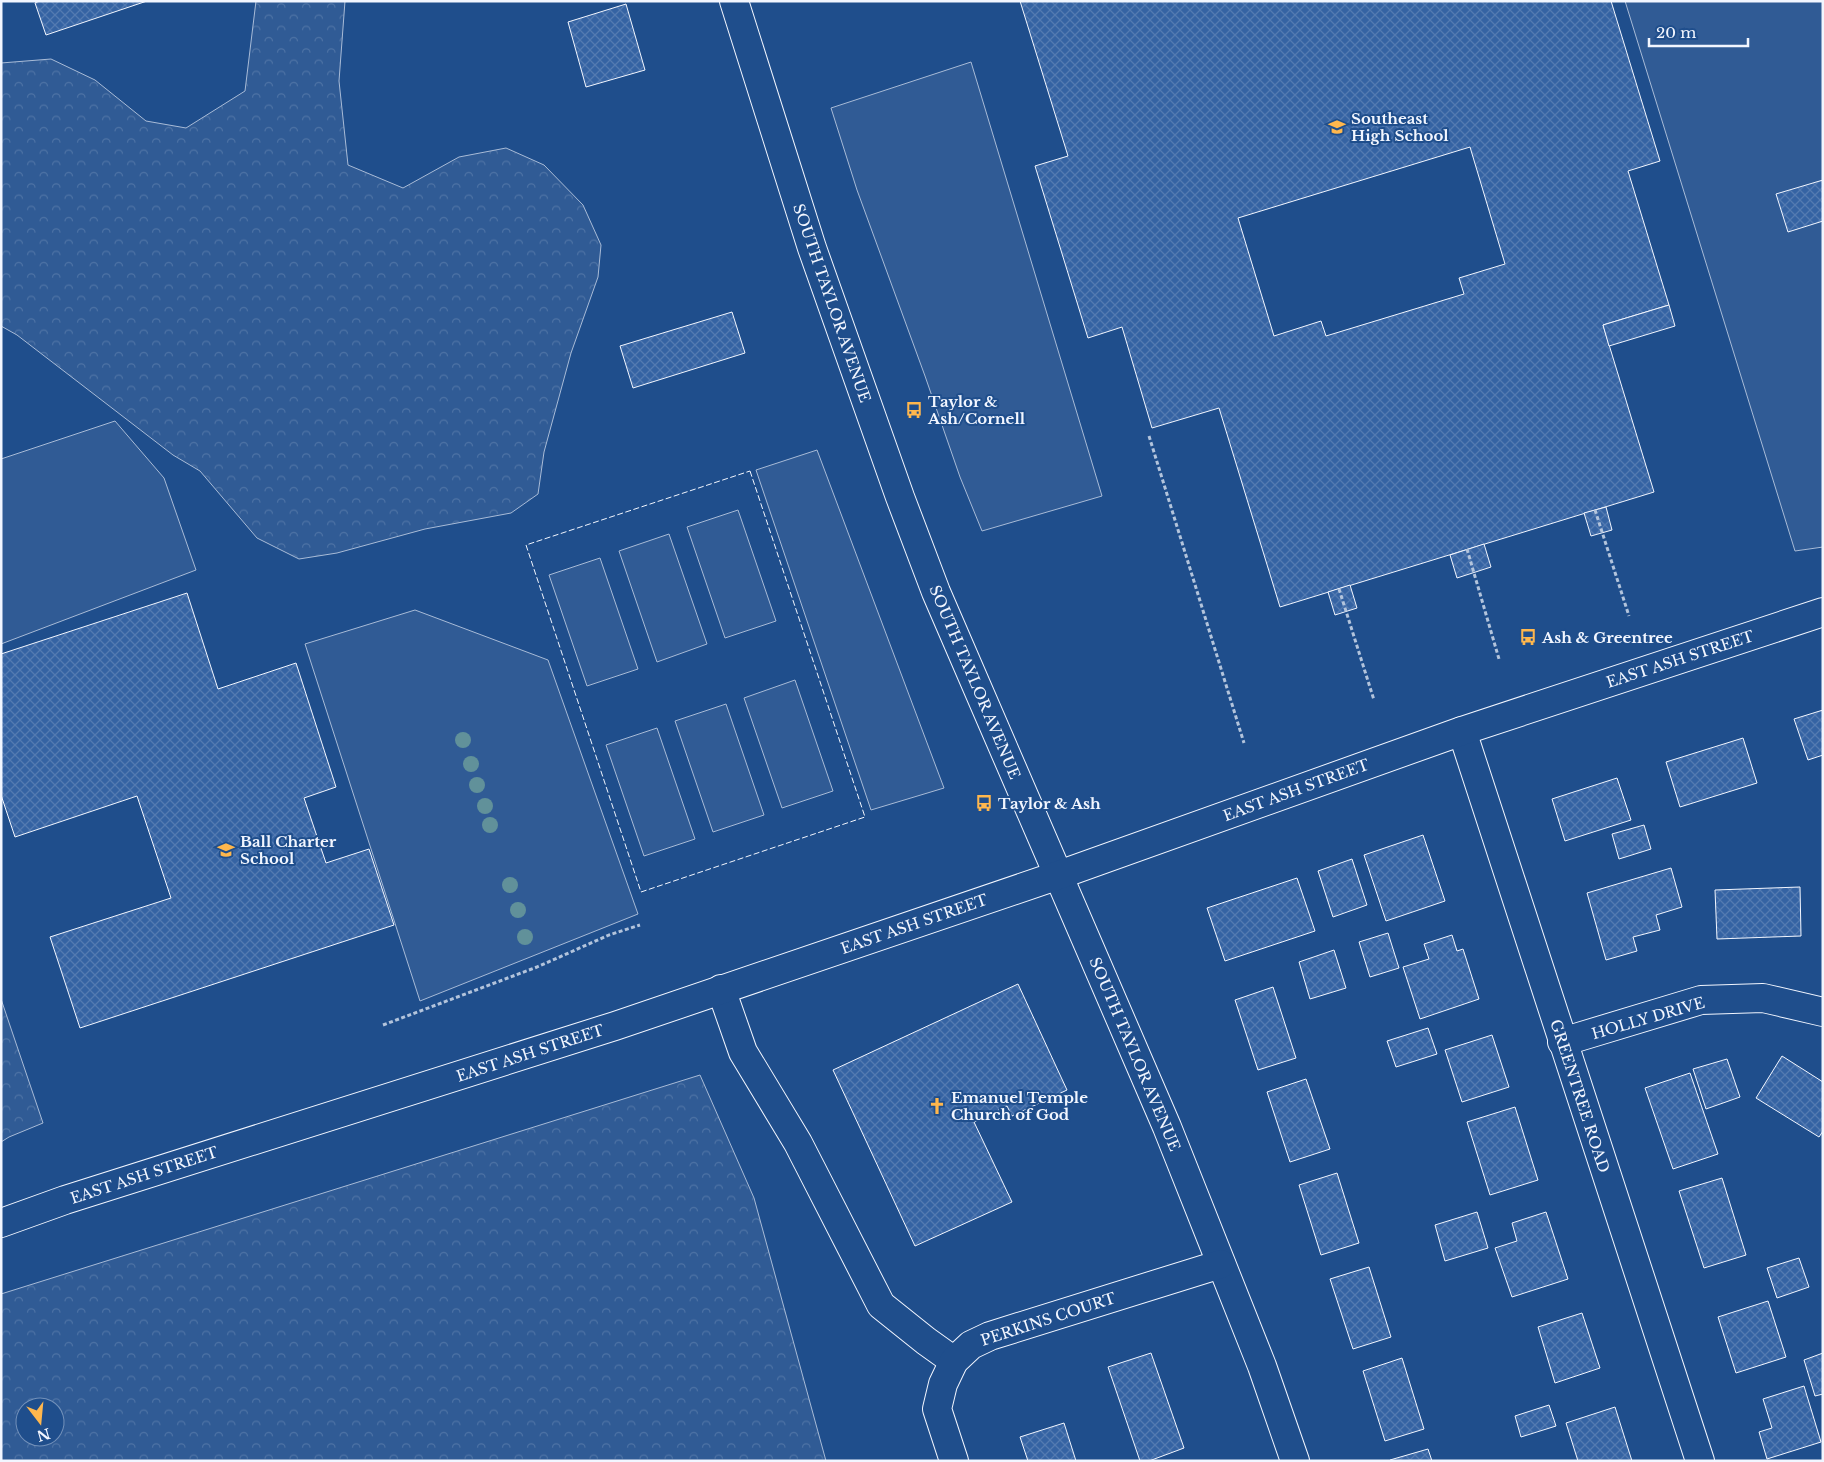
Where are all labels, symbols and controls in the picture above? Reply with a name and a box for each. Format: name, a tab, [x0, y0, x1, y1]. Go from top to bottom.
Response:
scale bar	[1649, 15, 1748, 47]
text: 20 m	[1656, 23, 1696, 42]
place label: Southeast High School	[1351, 109, 1449, 145]
school or university icon: Southeast High School	[1327, 117, 1347, 137]
street label: SOUTH TAYLOR AVENUE	[789, 201, 875, 405]
place label: Taylor & Ash/Cornell	[927, 392, 1026, 428]
bus stop icon: Taylor & Ash/Cornell	[904, 400, 924, 420]
street label: SOUTH TAYLOR AVENUE	[925, 582, 1025, 782]
street label: EAST ASH STREET	[1604, 626, 1756, 692]
bus stop icon: Ash & Greentree	[1518, 627, 1538, 647]
place label: Ash & Greentree	[1541, 628, 1673, 647]
street label: EAST ASH STREET	[1220, 755, 1372, 825]
bus stop icon: Taylor & Ash	[974, 793, 994, 813]
place label: Taylor & Ash	[998, 794, 1101, 813]
place label: Ball Charter School	[240, 832, 337, 868]
school or university icon: Ball Charter School	[216, 840, 236, 860]
street label: EAST ASH STREET	[838, 890, 990, 958]
street label: SOUTH TAYLOR AVENUE	[1085, 954, 1185, 1154]
street label: HOLLY DRIVE	[1589, 993, 1707, 1043]
street label: GREENTREE ROAD	[1546, 1017, 1614, 1175]
street label: EAST ASH STREET	[454, 1020, 606, 1086]
place label: Emanuel Temple Church of God	[951, 1088, 1088, 1124]
church icon: Emanuel Temple Church of God	[927, 1096, 947, 1116]
street label: EAST ASH STREET	[68, 1142, 220, 1208]
street label: PERKINS COURT	[978, 1288, 1118, 1350]
north arrow	[15, 1397, 65, 1447]
text: N	[35, 1424, 52, 1445]

